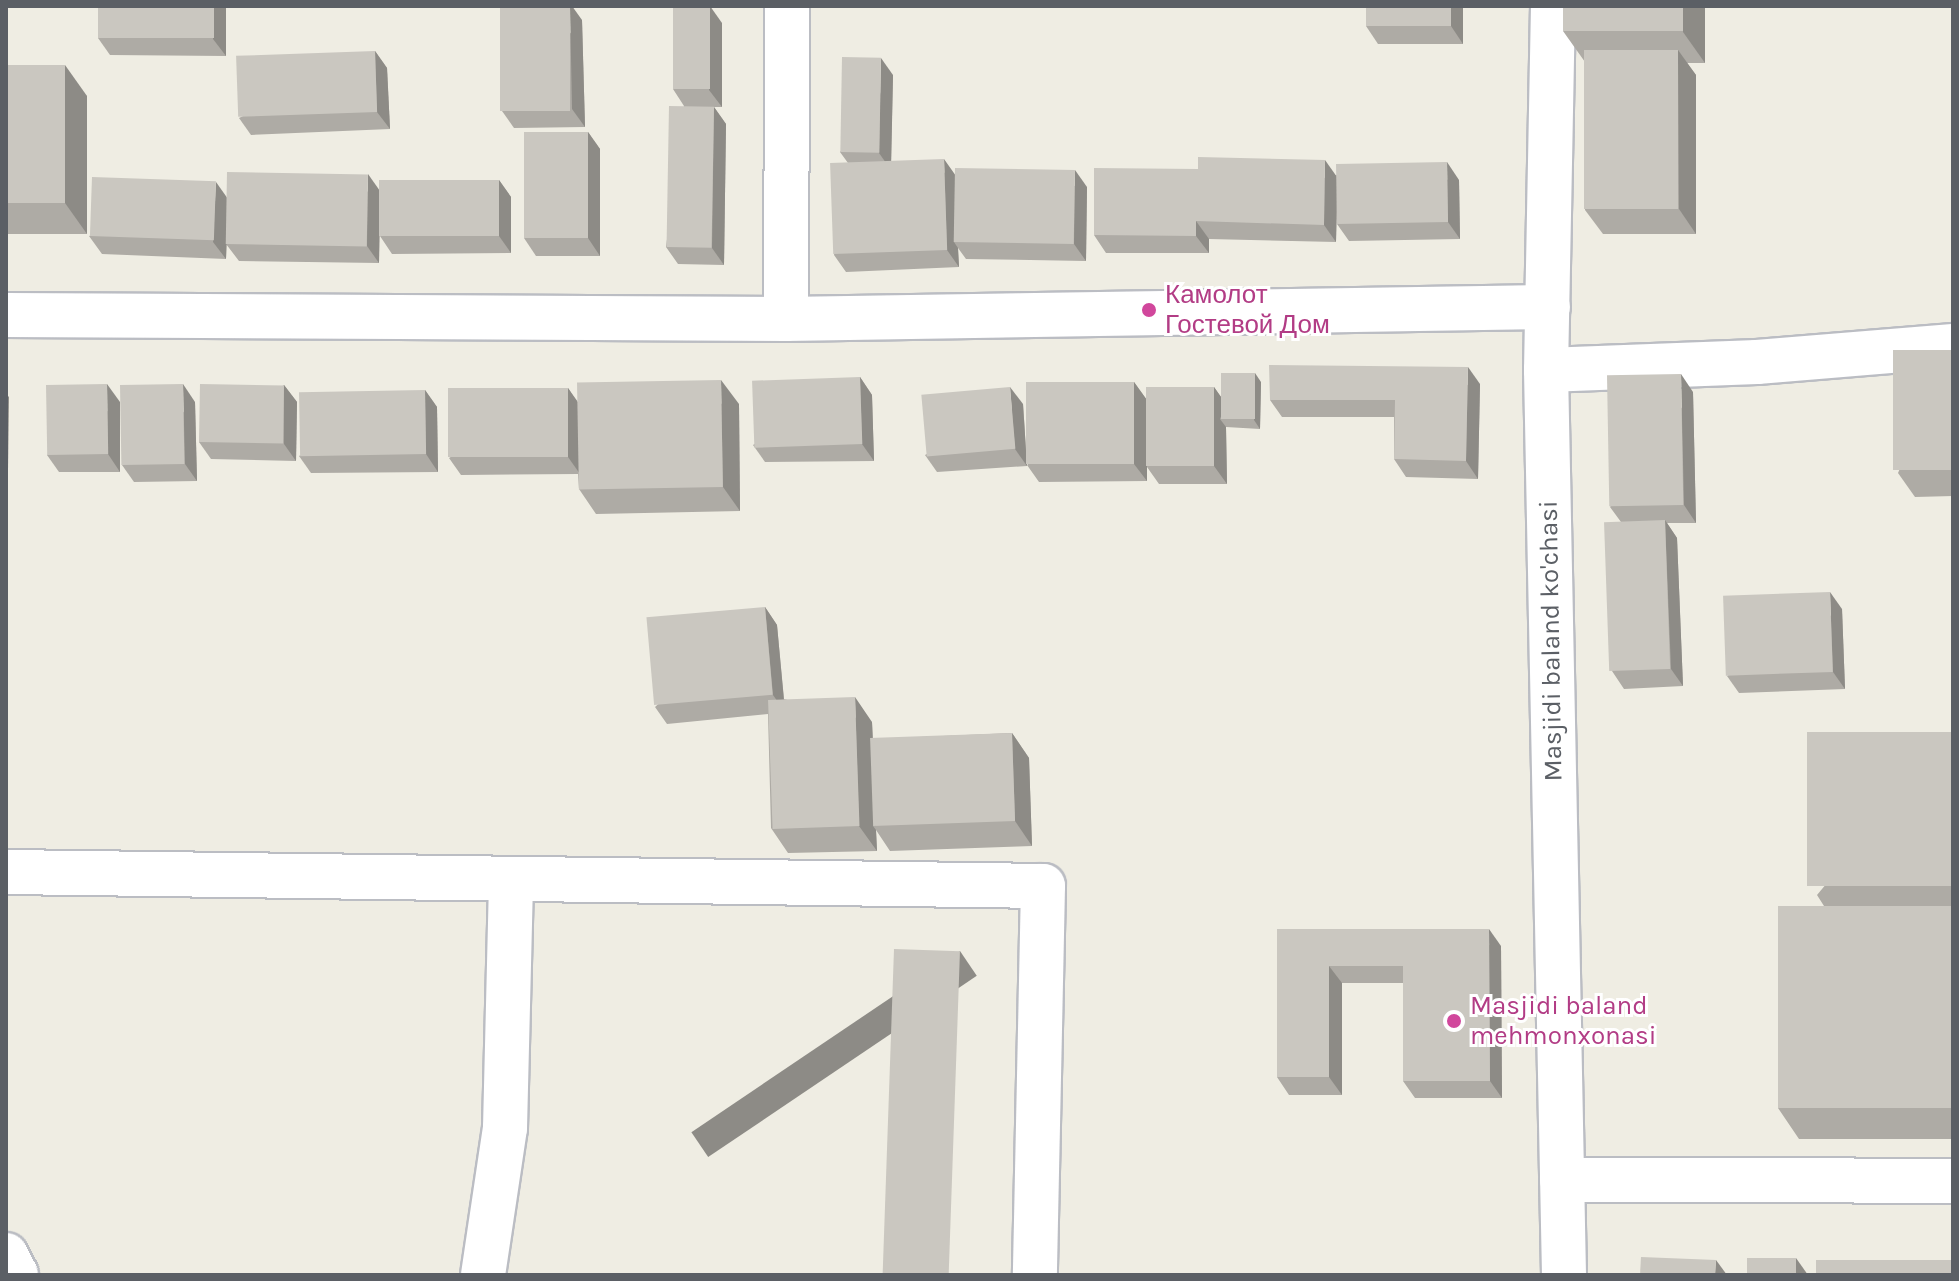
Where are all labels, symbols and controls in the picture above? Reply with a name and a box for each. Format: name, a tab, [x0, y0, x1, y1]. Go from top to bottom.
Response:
place label: Камолот Гостевой Дом	[1165, 279, 1330, 340]
marker: Камолот Гостевой Дом	[1140, 301, 1158, 319]
street label: Masjidi baland ko'chasi	[1533, 500, 1569, 782]
place label: Masjidi baland mehmonxonasi	[1470, 990, 1657, 1052]
marker: Masjidi baland mehmonxonasi	[1445, 1012, 1463, 1030]

